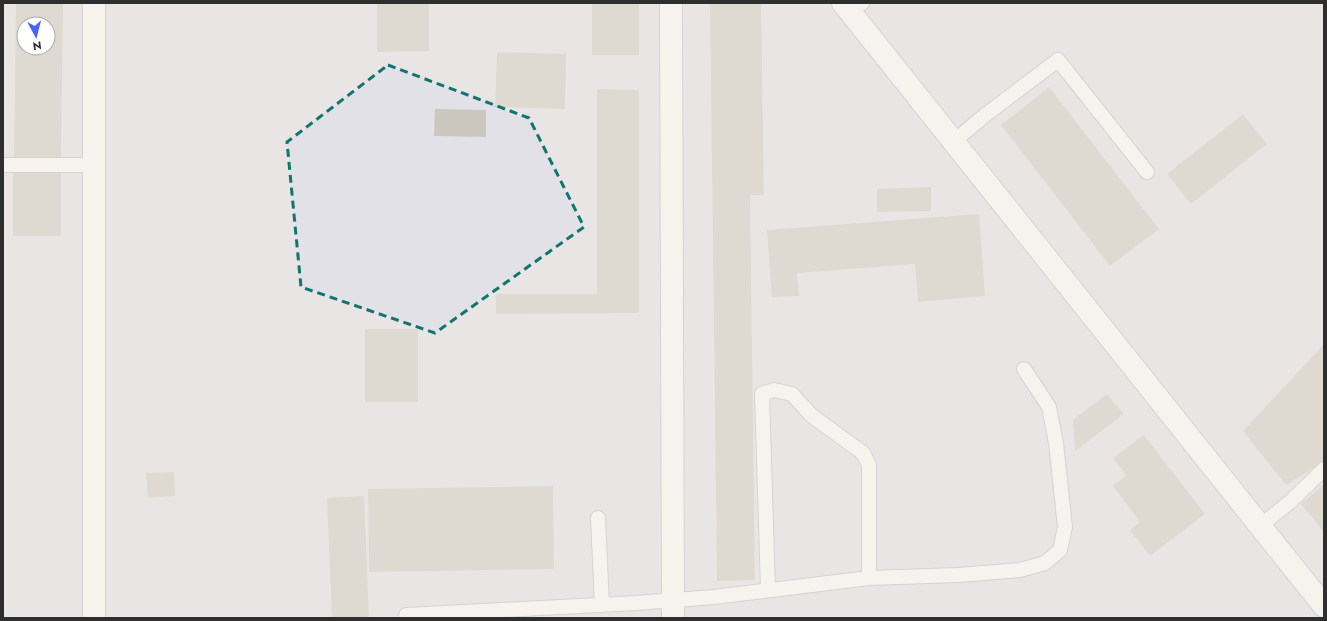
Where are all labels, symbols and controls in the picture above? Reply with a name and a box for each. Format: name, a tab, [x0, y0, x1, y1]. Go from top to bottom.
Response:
north arrow	[16, 16, 56, 56]
text: N	[32, 37, 43, 54]

